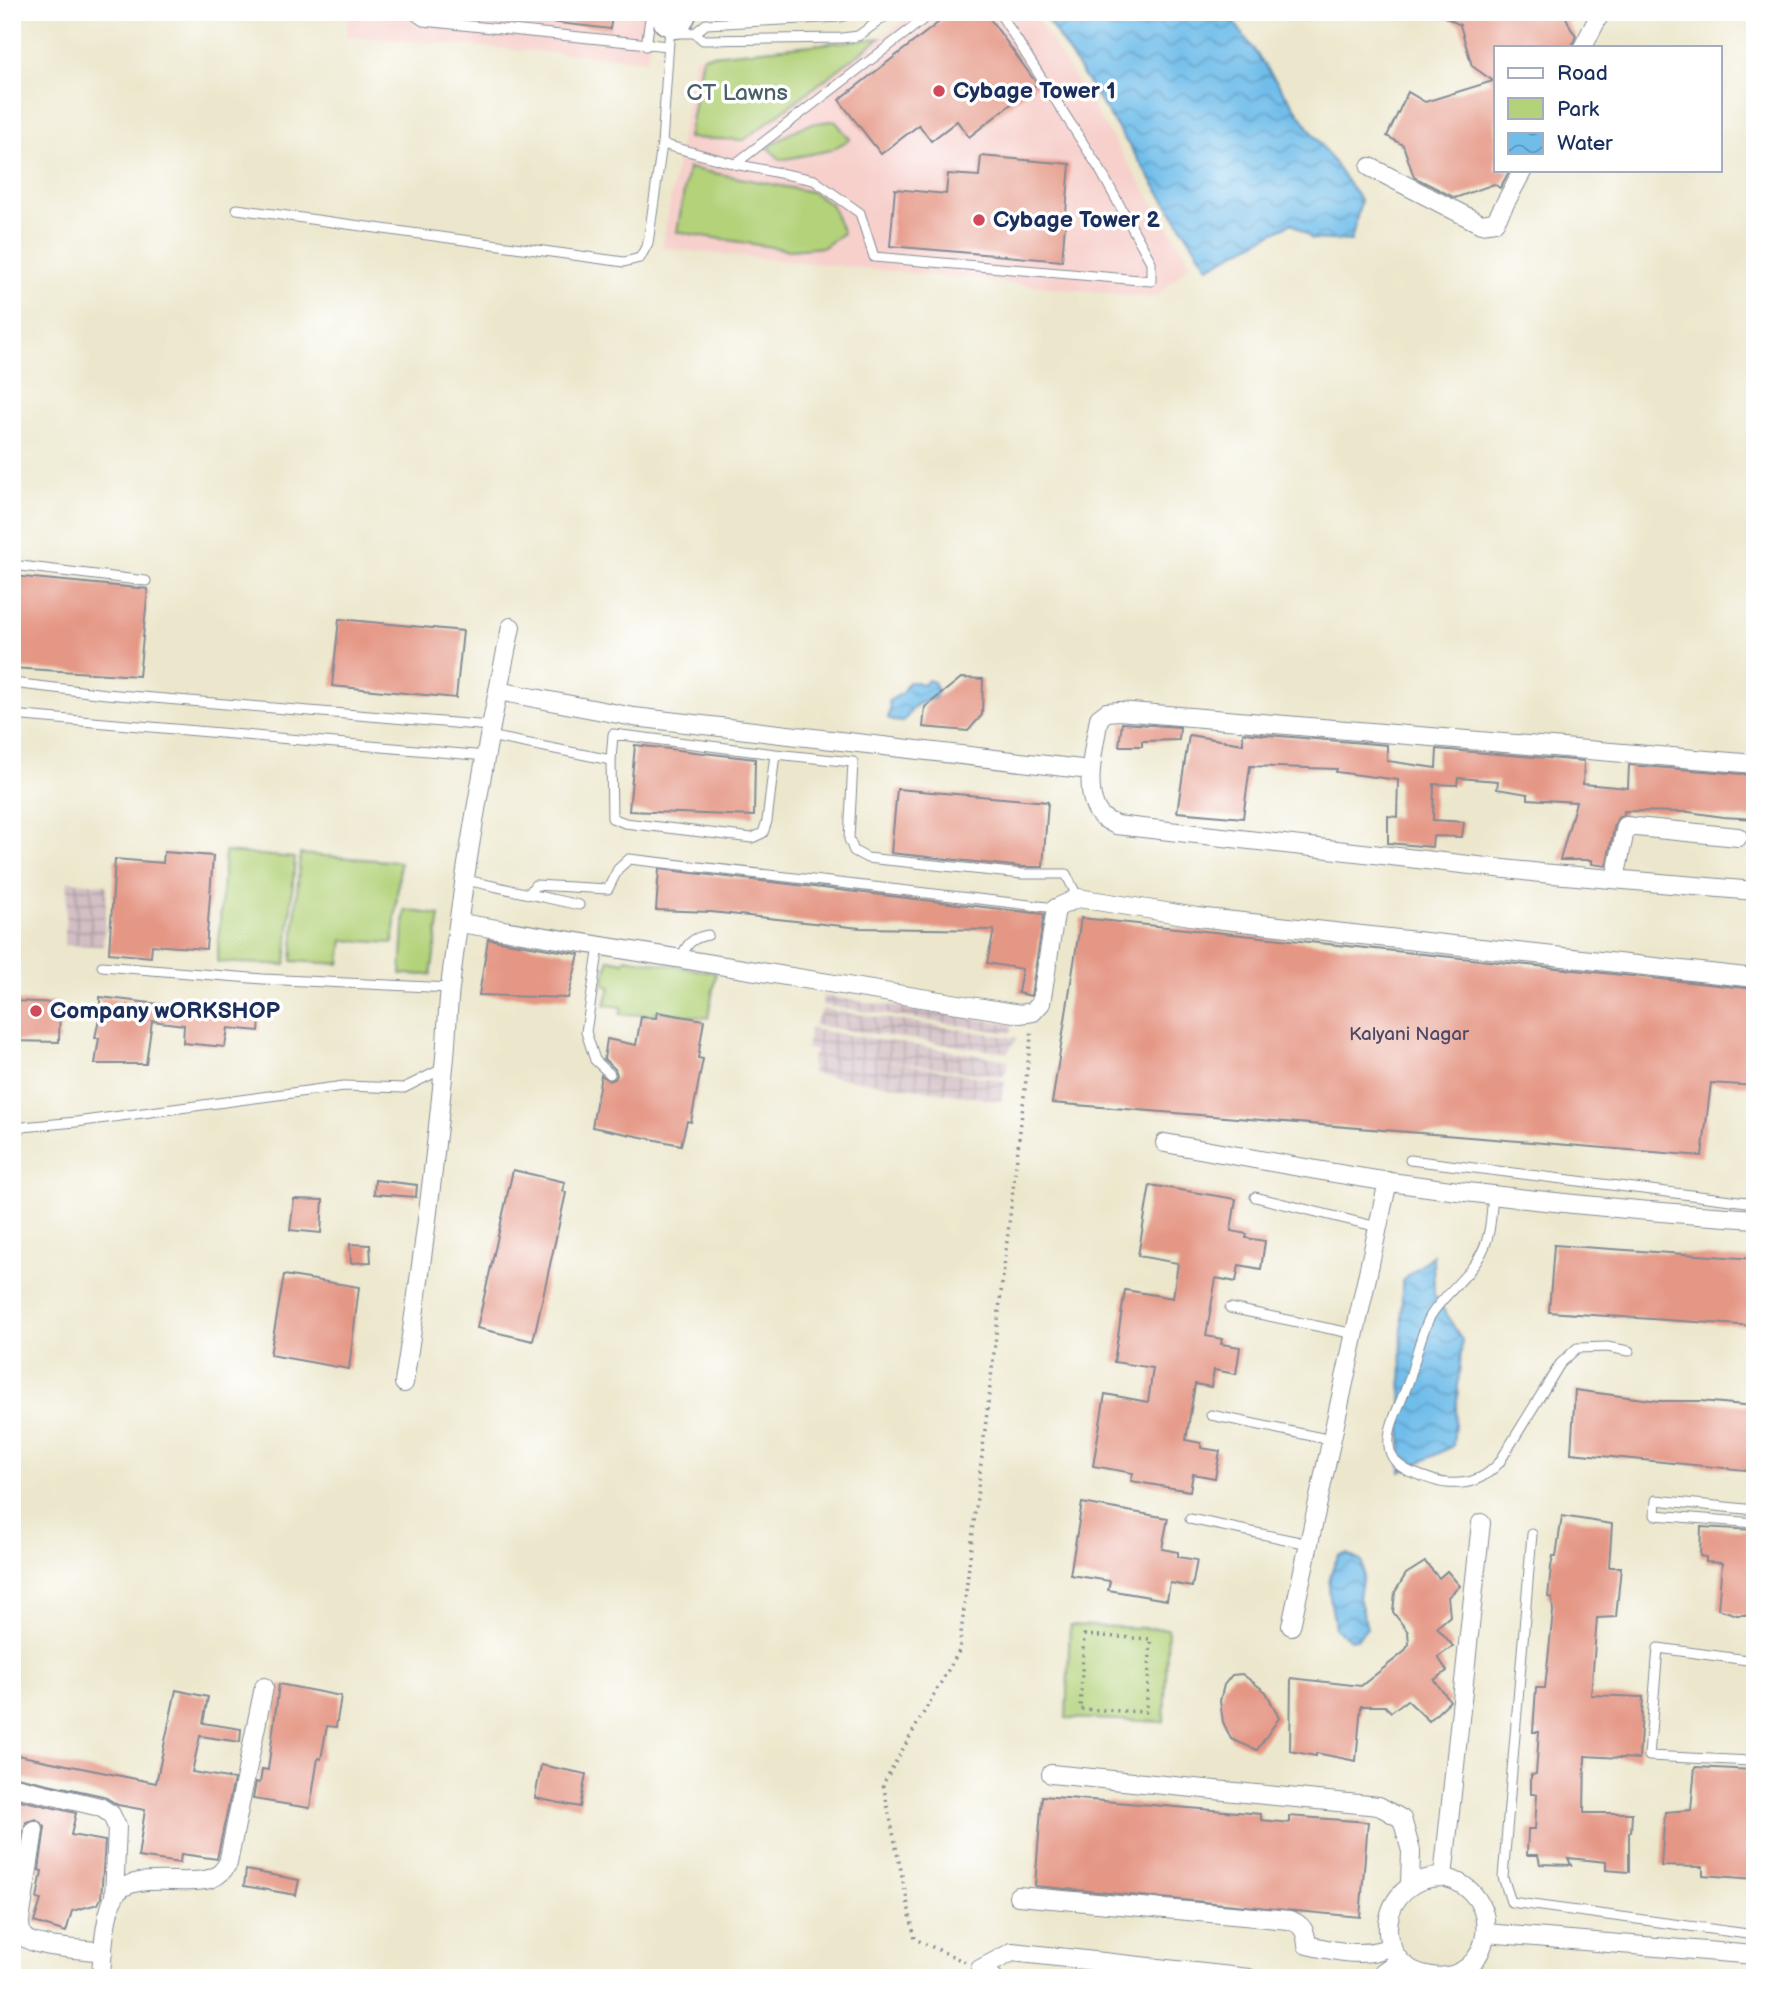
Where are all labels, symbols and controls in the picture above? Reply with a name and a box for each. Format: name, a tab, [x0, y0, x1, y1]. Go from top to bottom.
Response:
legend	[1494, 46, 1722, 172]
text: Road	[1557, 61, 1608, 86]
place label: Cybage Tower 1	[953, 77, 1116, 105]
park label: CT Lawns	[686, 79, 788, 107]
marker: Cybage Tower 1	[931, 83, 947, 99]
text: Park	[1557, 97, 1600, 122]
text: Water	[1557, 131, 1613, 156]
place label: Cybage Tower 2	[993, 206, 1160, 234]
marker: Cybage Tower 2	[971, 212, 987, 228]
place label: Company wORKSHOP	[50, 997, 280, 1025]
marker: Company wORKSHOP	[28, 1003, 44, 1019]
house number: Kalyani Nagar	[1349, 1023, 1470, 1046]

